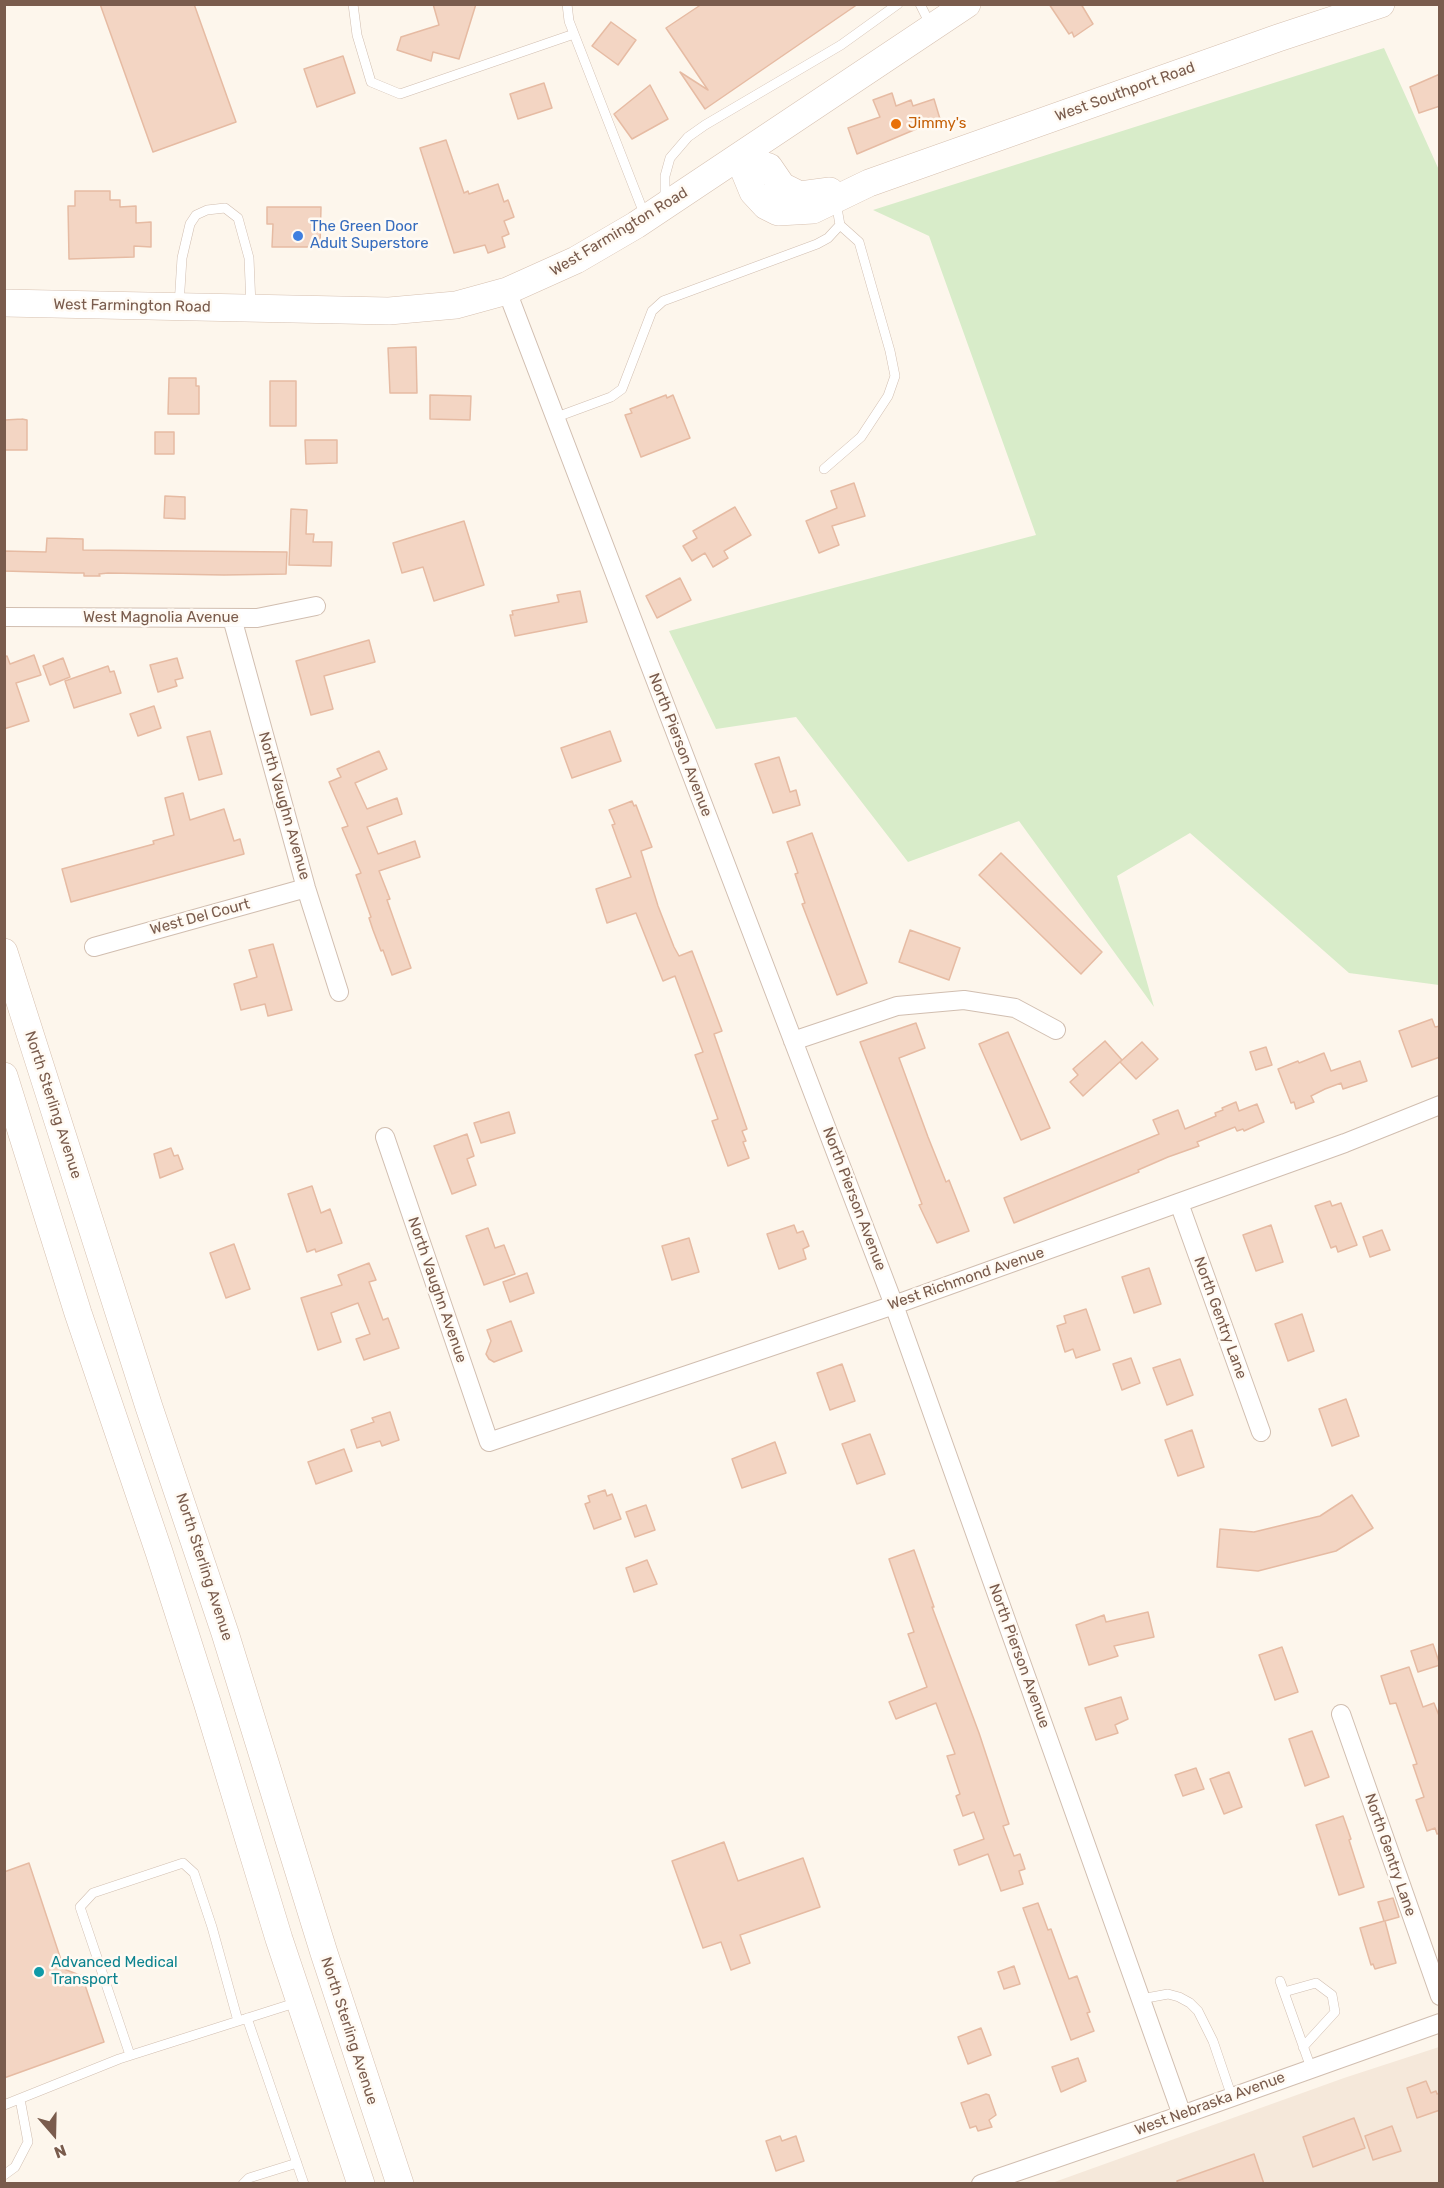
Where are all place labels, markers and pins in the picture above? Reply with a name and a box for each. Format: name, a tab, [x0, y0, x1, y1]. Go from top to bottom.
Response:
place label: Jimmy's	[908, 115, 966, 133]
marker: Jimmy's	[889, 117, 903, 131]
place label: The Green Door Adult Superstore	[310, 218, 429, 253]
marker: The Green Door Adult Superstore	[291, 229, 305, 243]
place label: Advanced Medical Transport	[51, 1954, 178, 1989]
marker: Advanced Medical Transport	[32, 1965, 46, 1979]

